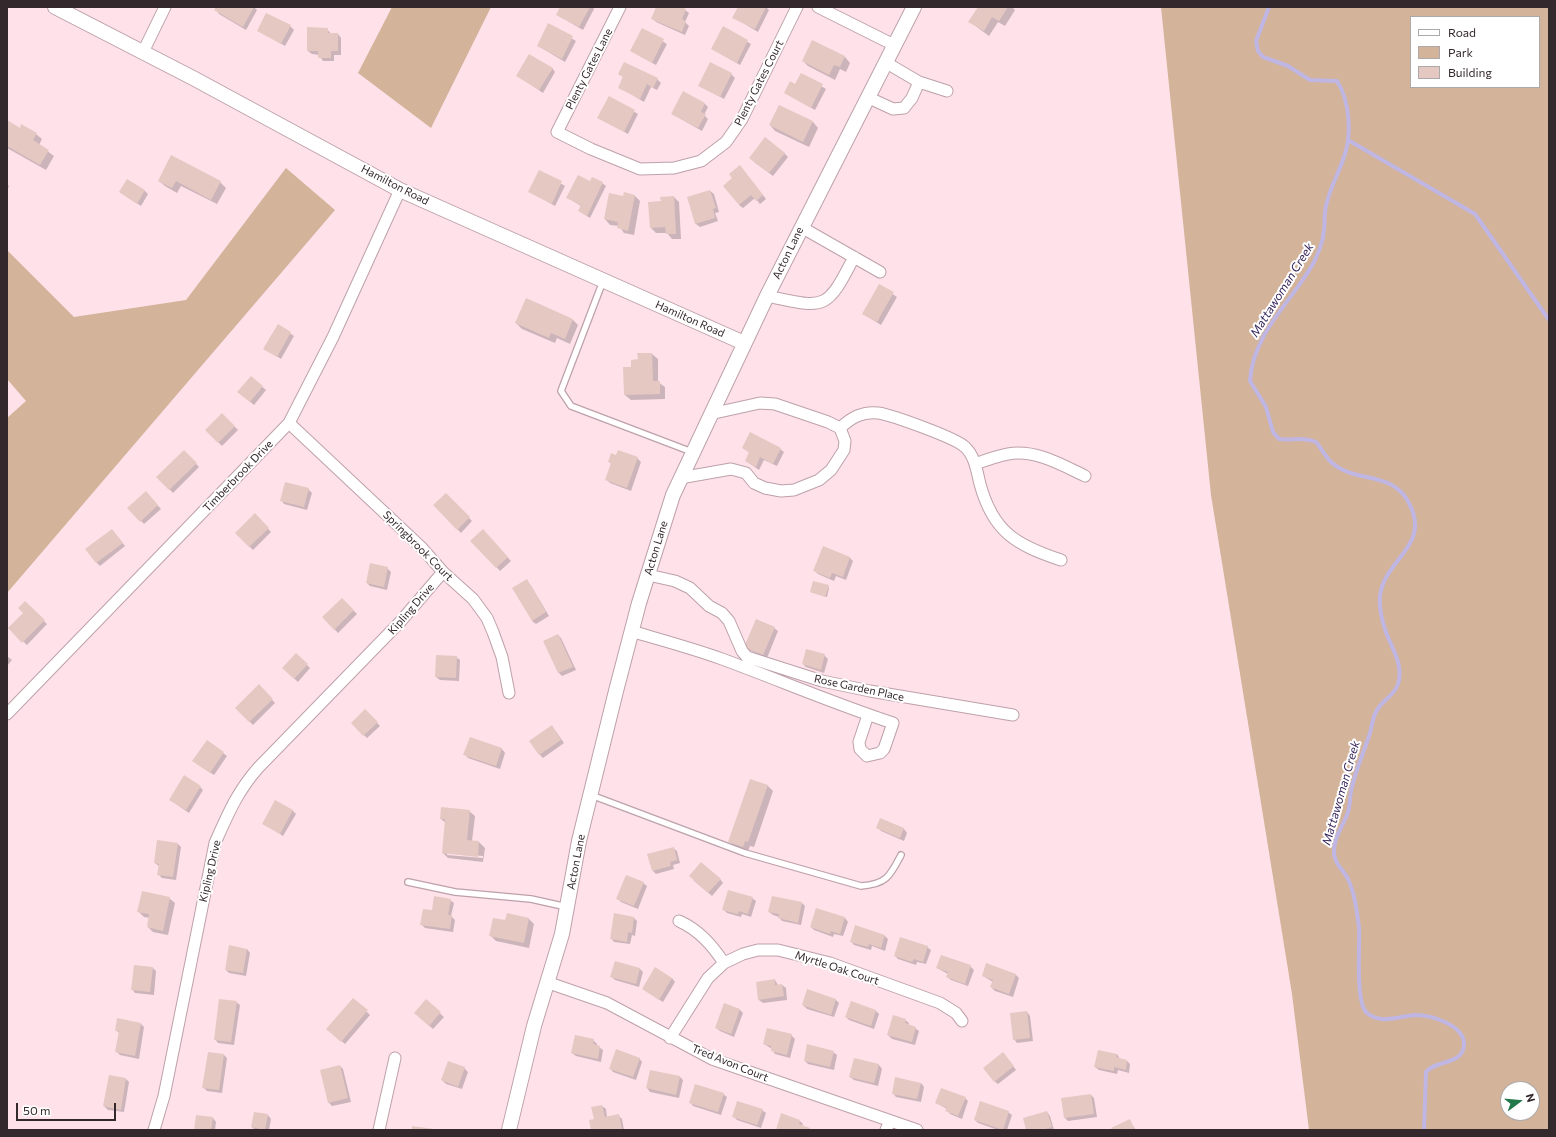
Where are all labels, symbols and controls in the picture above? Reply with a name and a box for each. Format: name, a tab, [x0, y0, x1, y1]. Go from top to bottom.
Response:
legend	[1410, 16, 1540, 88]
text: Road	[1448, 25, 1476, 39]
street label: Plenty Gates Lane	[563, 26, 615, 112]
street label: Plenty Gates Court	[732, 38, 786, 128]
text: Park	[1448, 45, 1473, 59]
text: Building	[1448, 65, 1492, 79]
street label: Hamilton Road	[359, 162, 431, 208]
street label: Acton Lane	[770, 225, 806, 281]
water label: Mattawoman Creek	[1247, 240, 1317, 340]
street label: Hamilton Road	[653, 298, 727, 340]
street label: Timberbrook Drive	[200, 437, 276, 515]
street label: Springbrook Court	[380, 508, 456, 584]
street label: Acton Lane	[641, 519, 671, 577]
street label: Kipling Drive	[385, 581, 437, 637]
street label: Rose Garden Place	[813, 672, 905, 704]
water label: Mattawoman Creek	[1319, 739, 1363, 847]
street label: Acton Lane	[564, 833, 588, 891]
street label: Kipling Drive	[196, 839, 224, 903]
street label: Myrtle Oak Court	[793, 948, 881, 988]
street label: Tred Avon Court	[690, 1042, 770, 1084]
north arrow	[1500, 1081, 1540, 1121]
text: N	[1524, 1092, 1538, 1104]
scale bar	[18, 1095, 118, 1121]
text: 50 m	[23, 1103, 51, 1117]

